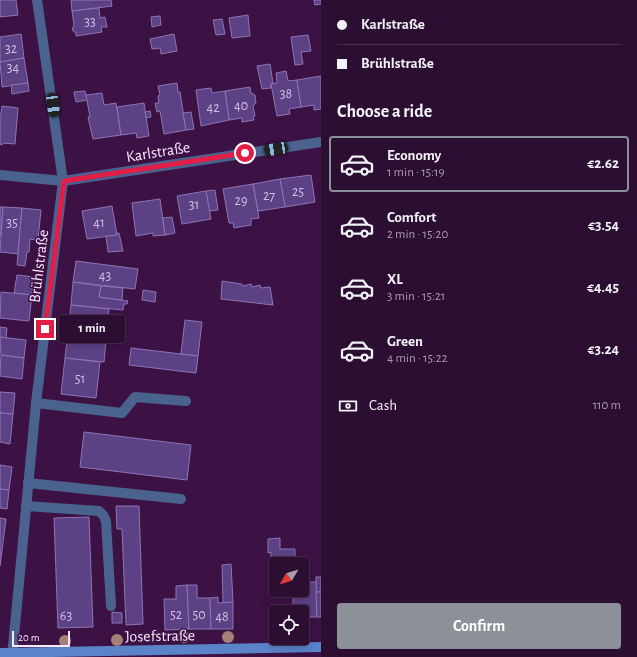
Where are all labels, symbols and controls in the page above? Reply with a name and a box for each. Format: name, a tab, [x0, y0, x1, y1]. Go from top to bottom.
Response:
house number: 33	[84, 15, 96, 29]
text: Karlstraße	[361, 17, 425, 32]
house number: 32	[5, 42, 17, 56]
text: Brühlstraße	[361, 56, 434, 71]
house number: 34	[7, 61, 20, 75]
house number: 38	[280, 87, 292, 101]
car	[45, 92, 61, 118]
house number: 40	[234, 99, 248, 113]
house number: 42	[206, 101, 220, 115]
text: Choose a ride	[337, 103, 432, 121]
street label: Karlstraße	[125, 139, 191, 165]
car	[263, 141, 289, 157]
route start	[236, 144, 254, 162]
icon: car	[339, 146, 375, 182]
text: Economy	[387, 148, 441, 163]
text: €2.62	[587, 156, 619, 171]
text: 1 min · 15:19	[387, 166, 445, 179]
house number: 25	[292, 185, 304, 199]
house number: 27	[263, 189, 275, 203]
house number: 29	[235, 194, 247, 208]
house number: 31	[189, 198, 199, 212]
icon: car	[339, 208, 375, 244]
text: Comfort	[387, 210, 436, 225]
house number: 35	[6, 216, 18, 230]
house number: 41	[93, 216, 105, 230]
text: €3.54	[588, 218, 619, 233]
text: 2 min · 15:20	[387, 228, 448, 241]
street label: Brühlstraße	[27, 229, 51, 304]
house number: 43	[99, 269, 111, 283]
icon: car	[339, 270, 375, 306]
text: XL	[387, 272, 403, 287]
text: €4.45	[587, 280, 619, 295]
text: 3 min · 15:21	[387, 290, 445, 303]
callout: 1 min	[59, 315, 125, 343]
route end	[36, 320, 54, 338]
text: 1 min	[78, 322, 106, 335]
icon: car	[339, 332, 375, 368]
text: Green	[387, 334, 423, 349]
text: €3.24	[587, 342, 619, 357]
text: 4 min · 15:22	[387, 352, 448, 365]
house number: 51	[75, 372, 85, 386]
icon: cash	[337, 395, 359, 417]
text: Cash	[369, 398, 397, 413]
text: 110 m	[593, 399, 621, 412]
north arrow	[269, 557, 309, 597]
map controls	[269, 557, 309, 645]
button: Confirm	[337, 603, 621, 649]
button: locate	[269, 605, 309, 645]
house number: 52	[170, 608, 182, 622]
house number: 50	[192, 608, 206, 622]
house number: 63	[60, 609, 72, 623]
house number: 48	[215, 610, 229, 624]
street label: Josefstraße	[125, 627, 195, 645]
scale bar	[12, 629, 70, 648]
text: 20 m	[18, 632, 39, 643]

